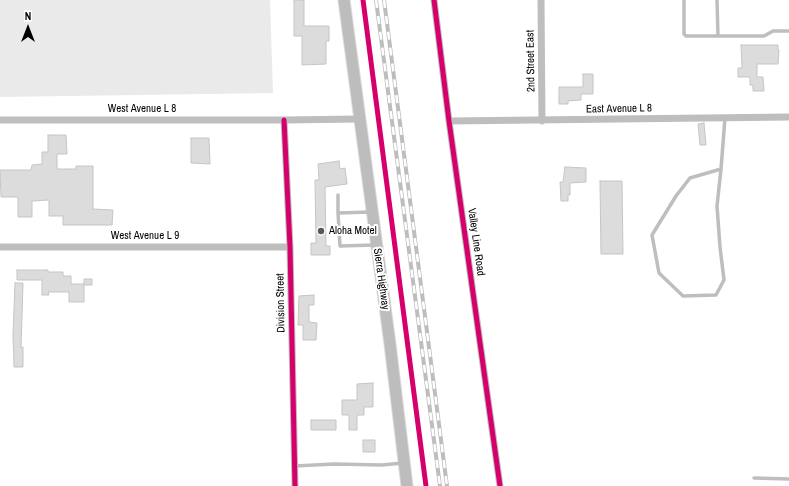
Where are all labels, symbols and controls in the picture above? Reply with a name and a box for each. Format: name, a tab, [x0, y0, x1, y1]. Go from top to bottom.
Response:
north arrow	[8, 8, 48, 48]
text: N	[25, 9, 31, 23]
street label: 2nd Street East	[524, 30, 538, 92]
street label: West Avenue L 8	[108, 102, 176, 116]
street label: East Avenue L 8	[586, 102, 652, 116]
street label: Valley Line Road	[465, 207, 487, 277]
place label: Aloha Motel	[329, 224, 377, 238]
marker: Aloha Motel	[316, 226, 326, 236]
street label: West Avenue L 9	[111, 229, 179, 243]
street label: Sierra Highway	[370, 247, 392, 311]
street label: Division Street	[274, 273, 288, 333]

